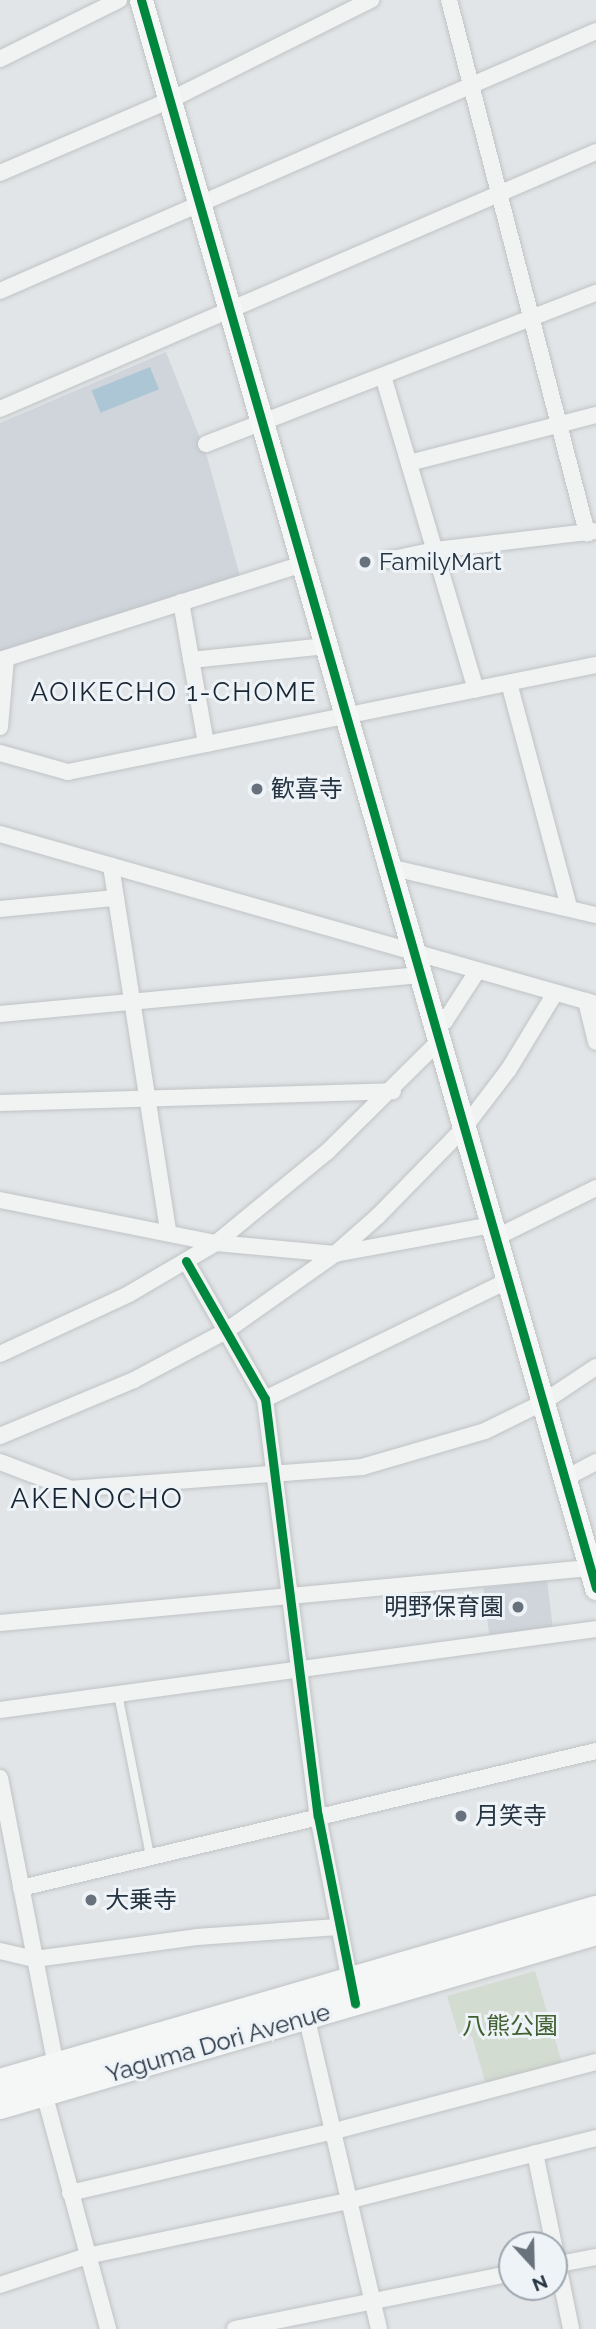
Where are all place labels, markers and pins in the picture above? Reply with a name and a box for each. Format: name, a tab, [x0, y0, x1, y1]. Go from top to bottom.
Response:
place label: FamilyMart	[379, 548, 502, 576]
marker: FamilyMart	[357, 554, 373, 570]
place label: 歓喜寺	[271, 775, 343, 803]
marker: 歓喜寺	[249, 781, 265, 797]
place label: 明野保育園	[384, 1593, 504, 1621]
marker: 明野保育園	[510, 1599, 526, 1615]
place label: 月笑寺	[475, 1802, 547, 1830]
marker: 月笑寺	[453, 1808, 469, 1824]
place label: 大乗寺	[105, 1886, 177, 1914]
marker: 大乗寺	[83, 1892, 99, 1908]

